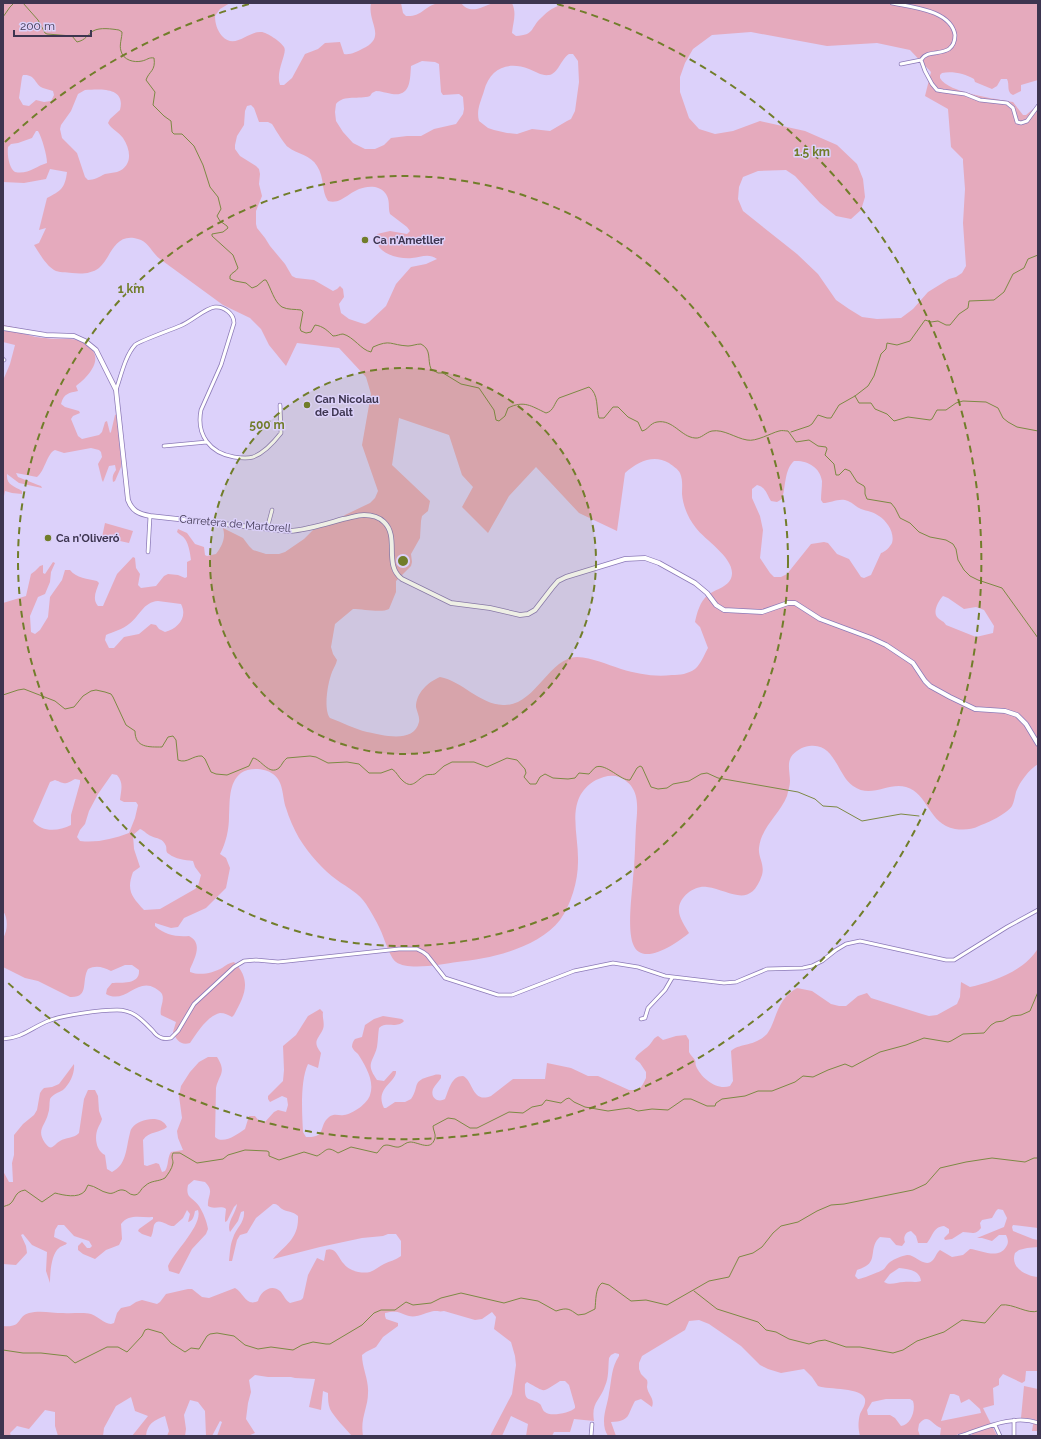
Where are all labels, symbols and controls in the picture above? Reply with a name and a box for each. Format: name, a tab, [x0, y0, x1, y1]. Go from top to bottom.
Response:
scale bar	[14, 12, 91, 38]
text: 200 m	[20, 19, 55, 33]
text: 1.5 km	[794, 145, 830, 159]
place label: Ca n'Ametller	[373, 234, 445, 247]
marker: Ca n'Ametller	[360, 235, 370, 245]
text: 1 km	[118, 282, 144, 296]
place label: Can Nicolau de Dalt	[315, 393, 379, 419]
marker: Can Nicolau de Dalt	[302, 400, 312, 410]
text: 500 m	[249, 418, 285, 432]
street label: Carretera de Martorell	[179, 513, 291, 535]
place label: Ca n'Oliveró	[56, 532, 120, 545]
marker: Ca n'Oliveró	[43, 533, 53, 543]
centre of rings	[396, 554, 410, 568]

